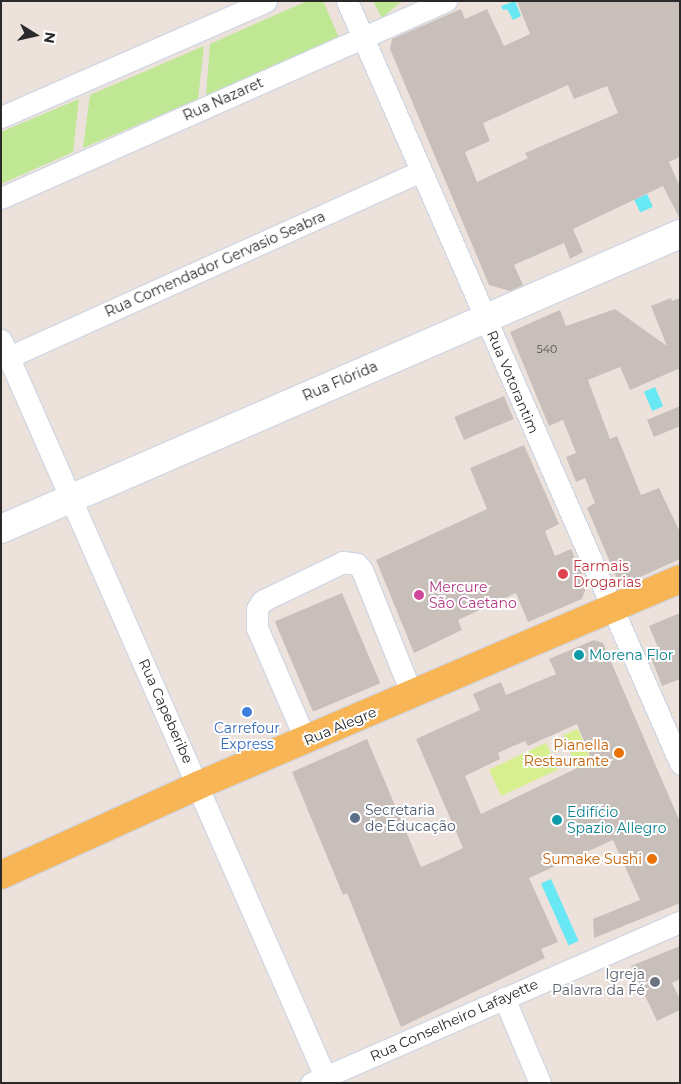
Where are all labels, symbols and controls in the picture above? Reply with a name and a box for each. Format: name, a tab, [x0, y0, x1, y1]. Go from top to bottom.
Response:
north arrow	[10, 10, 60, 60]
text: N	[40, 30, 60, 45]
street label: Rua Nazaret	[180, 74, 266, 124]
street label: Rua Comendador Gervasio Seabra	[102, 208, 328, 320]
street label: Rua Votorantim	[484, 328, 542, 436]
house number: 540	[537, 342, 557, 356]
street label: Rua Flórida	[300, 358, 380, 404]
place label: Farmais Drogarias	[573, 558, 641, 590]
marker: Farmais Drogarias	[557, 568, 569, 580]
place label: Mercure São Caetano	[429, 579, 517, 612]
marker: Mercure São Caetano	[413, 589, 425, 601]
place label: Morena Flor	[589, 647, 673, 663]
marker: Morena Flor	[573, 649, 585, 661]
street label: Rua Capeberibe	[135, 656, 197, 766]
street label: Rua Alegre	[301, 703, 379, 749]
marker: Carrefour Express	[241, 706, 253, 718]
place label: Carrefour Express	[214, 720, 280, 752]
place label: Pianella Restaurante	[524, 737, 609, 770]
marker: Pianella Restaurante	[613, 747, 625, 759]
place label: Secretaria de Educação	[365, 802, 456, 834]
place label: Edifício Spazio Allegro	[567, 804, 667, 836]
marker: Secretaria de Educação	[349, 812, 361, 824]
marker: Edifício Spazio Allegro	[551, 814, 563, 826]
place label: Sumake Sushi	[543, 851, 642, 867]
marker: Sumake Sushi	[646, 853, 658, 865]
place label: Igreja Palavra da Fé	[552, 966, 645, 999]
street label: Rua Conselheiro Lafayette	[367, 975, 541, 1065]
marker: Igreja Palavra da Fé	[649, 976, 661, 988]

